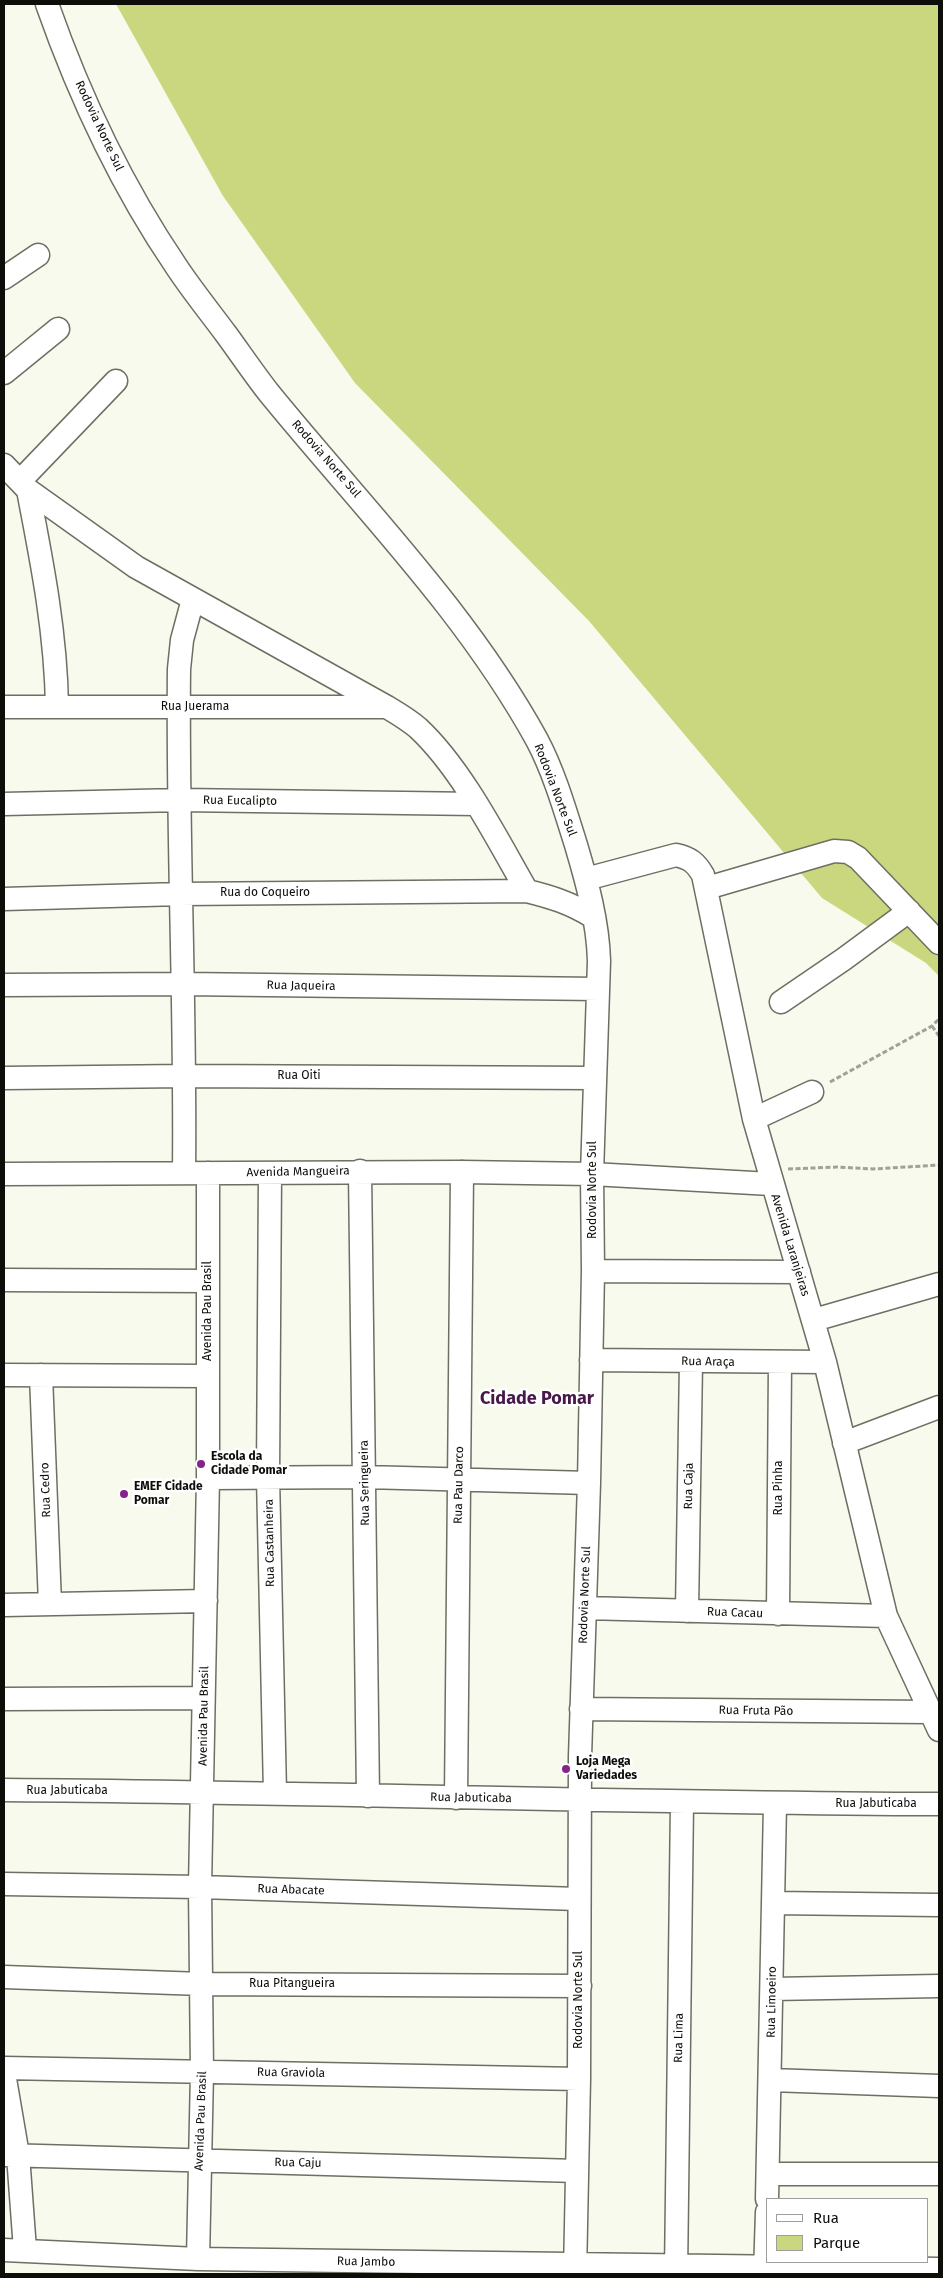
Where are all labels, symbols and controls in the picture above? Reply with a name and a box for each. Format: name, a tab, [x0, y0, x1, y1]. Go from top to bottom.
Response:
street label: Rodovia Norte Sul	[72, 79, 126, 173]
street label: Rodovia Norte Sul	[288, 417, 364, 501]
street label: Rua Juerama	[161, 700, 229, 714]
street label: Rodovia Norte Sul	[531, 742, 579, 838]
street label: Rua Eucalipto	[203, 793, 277, 809]
street label: Rua do Coqueiro	[220, 886, 310, 900]
street label: Rua Jaqueira	[266, 978, 336, 994]
street label: Rua Oiti	[277, 1069, 321, 1083]
street label: Rodovia Norte Sul	[586, 1141, 600, 1239]
street label: Avenida Mangueira	[246, 1164, 350, 1180]
street label: Avenida Laranjeiras	[768, 1192, 812, 1298]
street label: Avenida Pau Brasil	[201, 1261, 215, 1361]
street label: Rua Araça	[681, 1354, 735, 1370]
district label: Cidade Pomar	[480, 1388, 594, 1410]
street label: Rua Seringueira	[357, 1440, 373, 1526]
street label: Rua Pau Darco	[451, 1446, 467, 1524]
place label: Escola da Cidade Pomar	[211, 1450, 287, 1478]
marker: Escola da Cidade Pomar	[195, 1458, 207, 1470]
street label: Rua Pinha	[772, 1461, 786, 1515]
street label: Rua Cedro	[38, 1462, 54, 1518]
street label: Rua Caja	[681, 1462, 697, 1510]
place label: EMEF Cidade Pomar	[134, 1480, 203, 1508]
marker: EMEF Cidade Pomar	[118, 1488, 130, 1500]
street label: Rua Castanheira	[262, 1499, 278, 1587]
street label: Rodovia Norte Sul	[576, 1546, 594, 1644]
street label: Rua Cacau	[707, 1605, 763, 1621]
street label: Avenida Pau Brasil	[196, 1666, 212, 1766]
street label: Rua Fruta Pão	[718, 1703, 794, 1719]
place label: Loja Mega Variedades	[576, 1755, 637, 1783]
marker: Loja Mega Variedades	[560, 1763, 572, 1775]
street label: Rua Jabuticaba	[26, 1784, 108, 1798]
street label: Rua Jabuticaba	[430, 1790, 512, 1806]
street label: Rua Jabuticaba	[835, 1797, 917, 1811]
street label: Rua Abacate	[257, 1882, 325, 1898]
street label: Rodovia Norte Sul	[572, 1951, 586, 2049]
street label: Rua Limoeiro	[764, 1966, 780, 2038]
street label: Rua Pitangueira	[249, 1977, 335, 1991]
street label: Rua Lima	[671, 2013, 687, 2063]
street label: Rua Graviola	[257, 2065, 325, 2081]
street label: Avenida Pau Brasil	[192, 2071, 210, 2171]
street label: Rua Caju	[274, 2155, 322, 2171]
legend	[766, 2198, 928, 2263]
text: Rua	[813, 2209, 839, 2227]
text: Parque	[813, 2234, 860, 2252]
street label: Rua Jambo	[337, 2254, 395, 2270]

